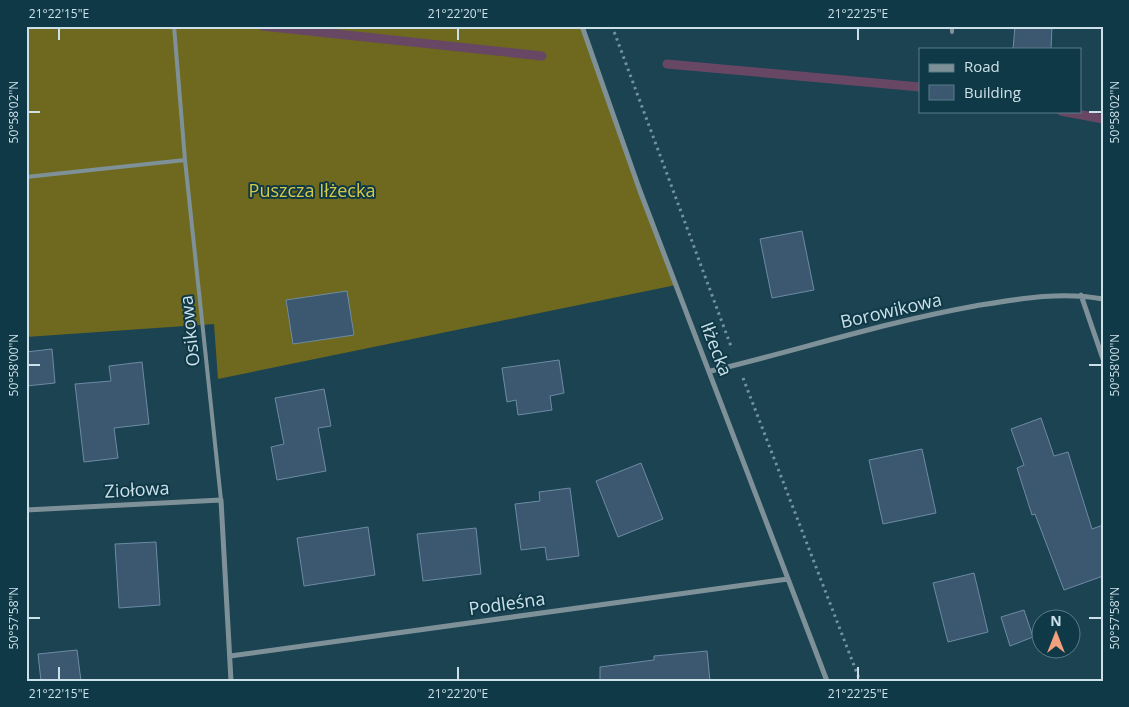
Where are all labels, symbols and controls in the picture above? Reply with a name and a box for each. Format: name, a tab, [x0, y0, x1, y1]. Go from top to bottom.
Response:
text: 21°22'15"E	[29, 5, 89, 22]
text: 21°22'20"E	[428, 5, 488, 22]
text: 21°22'25"E	[828, 5, 888, 22]
legend	[919, 48, 1082, 112]
text: Road	[964, 56, 1000, 76]
text: 50°58'02"N	[5, 81, 22, 143]
text: 50°58'02"N	[1106, 81, 1123, 143]
text: Building	[964, 82, 1021, 102]
park label: Puszcza Iłżecka	[249, 178, 375, 202]
street label: Borowikowa	[838, 287, 944, 333]
street label: Osikowa	[173, 294, 205, 368]
street label: Iłżecka	[696, 318, 738, 379]
text: 50°58'00"N	[5, 334, 22, 396]
text: 50°58'00"N	[1106, 334, 1123, 396]
street label: Ziołowa	[104, 475, 170, 503]
street label: Podleśna	[467, 586, 547, 620]
text: 50°57'58"N	[5, 587, 22, 649]
text: 50°57'58"N	[1106, 587, 1123, 649]
north arrow	[1032, 610, 1082, 660]
text: N	[1050, 611, 1062, 630]
text: 21°22'15"E	[29, 685, 89, 702]
text: 21°22'20"E	[428, 685, 488, 702]
text: 21°22'25"E	[828, 685, 888, 702]

